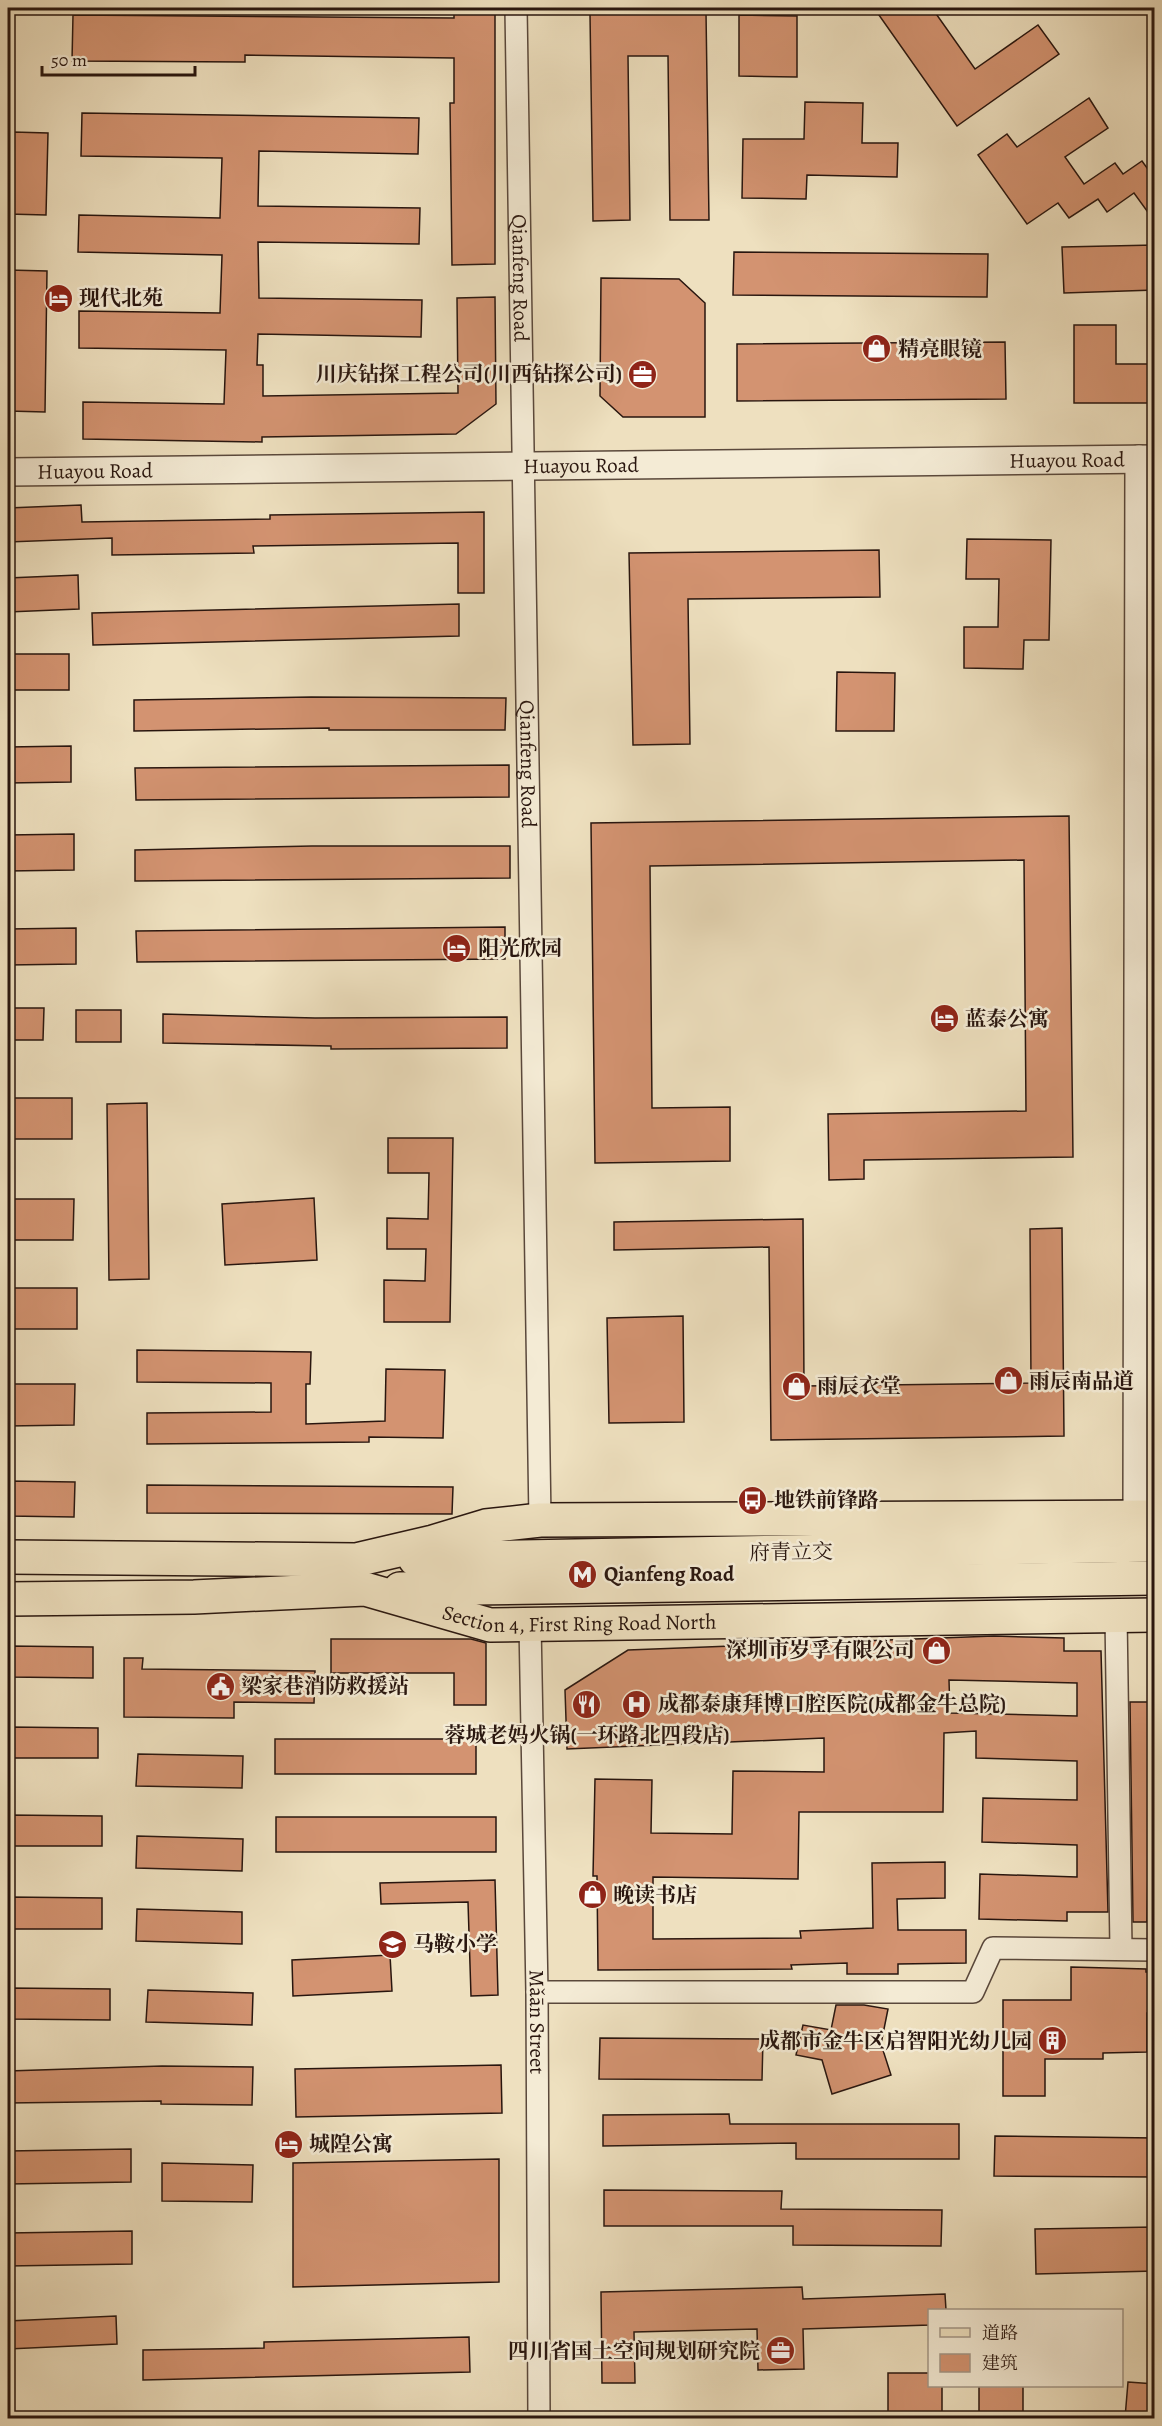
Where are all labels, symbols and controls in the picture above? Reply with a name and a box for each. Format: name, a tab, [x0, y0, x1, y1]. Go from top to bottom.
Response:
scale bar	[42, 39, 195, 77]
text: 50 m	[51, 48, 87, 72]
street label: Qianfeng Road	[505, 214, 535, 343]
hotel icon: 现代北苑	[42, 282, 74, 314]
place label: 现代北苑	[79, 284, 163, 312]
shop icon: 精亮眼镜	[861, 333, 893, 365]
place label: 精亮眼镜	[898, 335, 982, 363]
office icon: 川庆钻探工程公司(川西钻探公司)	[627, 358, 659, 390]
place label: 川庆钻探工程公司(川西钻探公司)	[316, 360, 622, 388]
street label: Huayou Road	[1009, 445, 1126, 475]
street label: Huayou Road	[523, 451, 640, 480]
street label: Huayou Road	[37, 456, 154, 486]
street label: Qianfeng Road	[513, 700, 543, 829]
hotel icon: 阳光欣园	[441, 932, 473, 964]
place label: 阳光欣园	[478, 934, 562, 962]
hotel icon: 蓝泰公寓	[928, 1003, 960, 1035]
place label: 蓝泰公寓	[965, 1005, 1049, 1033]
shop icon: 雨辰南品道	[992, 1365, 1024, 1397]
place label: 雨辰南品道	[1029, 1367, 1134, 1395]
shop icon: 雨辰衣堂	[780, 1370, 812, 1402]
place label: 雨辰衣堂	[817, 1372, 901, 1400]
bus stop icon: 地铁前锋路	[737, 1484, 769, 1516]
place label: 地铁前锋路	[774, 1486, 879, 1514]
street label: 府青立交	[749, 1537, 833, 1567]
metro station icon: Qianfeng Road	[567, 1558, 599, 1590]
place label: Qianfeng Road	[604, 1560, 735, 1588]
street label: Section 4, First Ring Road North	[439, 1598, 717, 1639]
shop icon: 深圳市岁孚有限公司	[920, 1634, 952, 1666]
place label: 深圳市岁孚有限公司	[726, 1636, 915, 1664]
public building icon: 梁家巷消防救援站	[204, 1670, 236, 1702]
place label: 梁家巷消防救援站	[241, 1672, 409, 1700]
restaurant icon: 蓉城老妈火锅(一环路北四段店)	[571, 1688, 603, 1720]
hospital icon: 成都泰康拜博口腔医院(成都金牛总院)	[621, 1688, 653, 1720]
place label: 成都泰康拜博口腔医院(成都金牛总院)	[658, 1690, 1006, 1718]
place label: 蓉城老妈火锅(一环路北四段店)	[444, 1721, 730, 1749]
shop icon: 晚读书店	[576, 1879, 608, 1911]
place label: 晚读书店	[613, 1881, 697, 1909]
school or university icon: 马鞍小学	[376, 1928, 408, 1960]
place label: 马鞍小学	[413, 1930, 497, 1958]
street label: Mǎān Street	[523, 1969, 551, 2074]
building icon: 成都市金牛区启智阳光幼儿园	[1037, 2025, 1069, 2057]
place label: 成都市金牛区启智阳光幼儿园	[759, 2027, 1032, 2055]
hotel icon: 城隍公寓	[272, 2128, 304, 2160]
place label: 城隍公寓	[309, 2130, 393, 2158]
legend	[928, 2309, 1123, 2387]
text: 道路	[982, 2321, 1018, 2345]
office icon: 四川省国土空间规划研究院	[765, 2335, 797, 2367]
place label: 四川省国土空间规划研究院	[508, 2337, 760, 2365]
text: 建筑	[982, 2351, 1018, 2375]

